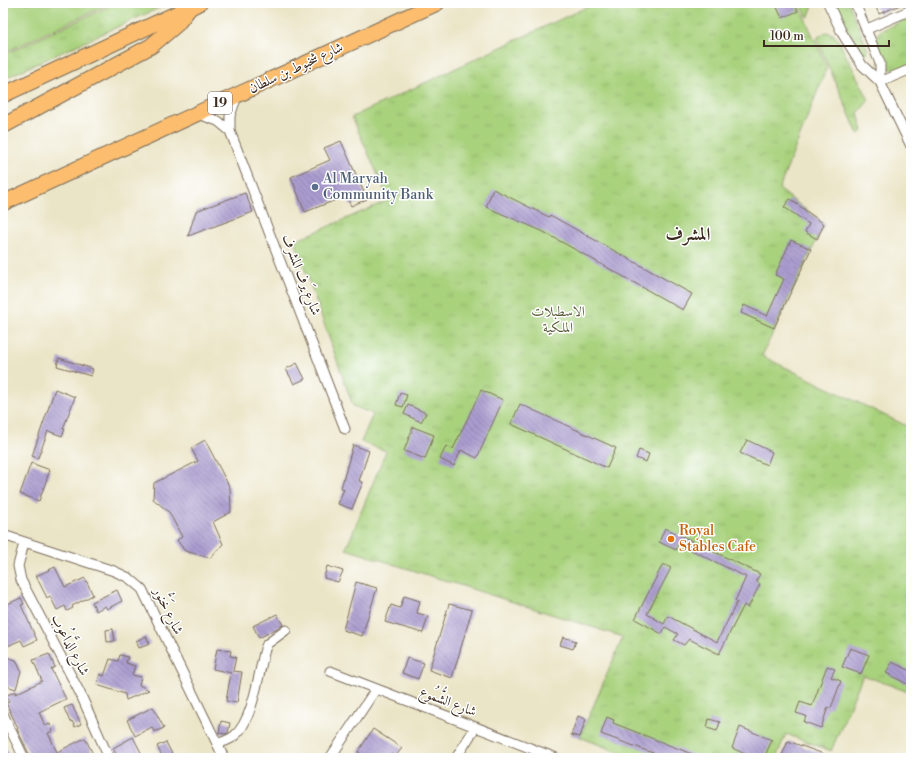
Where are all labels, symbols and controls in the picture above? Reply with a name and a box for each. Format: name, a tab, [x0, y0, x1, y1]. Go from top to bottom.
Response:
scale bar	[764, 22, 889, 48]
text: 100 m	[770, 29, 804, 44]
street label: شارع شخبوط بن سلطان	[246, 38, 347, 100]
road number: 19	[208, 92, 232, 114]
place label: Al Maryah Community Bank	[322, 170, 434, 204]
marker: Al Maryah Community Bank	[310, 182, 320, 192]
district label: المشرف	[666, 223, 710, 246]
street label: شارع يَرف المشرف	[275, 231, 327, 319]
park label: الاسطبلات الملكية	[531, 303, 585, 337]
place label: Royal Stables Cafe	[679, 522, 756, 556]
marker: Royal Stables Cafe	[666, 534, 676, 544]
street label: شارع خَنُّور	[146, 580, 192, 638]
street label: شارع الدَّاعُوب	[45, 609, 97, 680]
street label: شارع الشُّمُوع	[416, 678, 481, 723]

